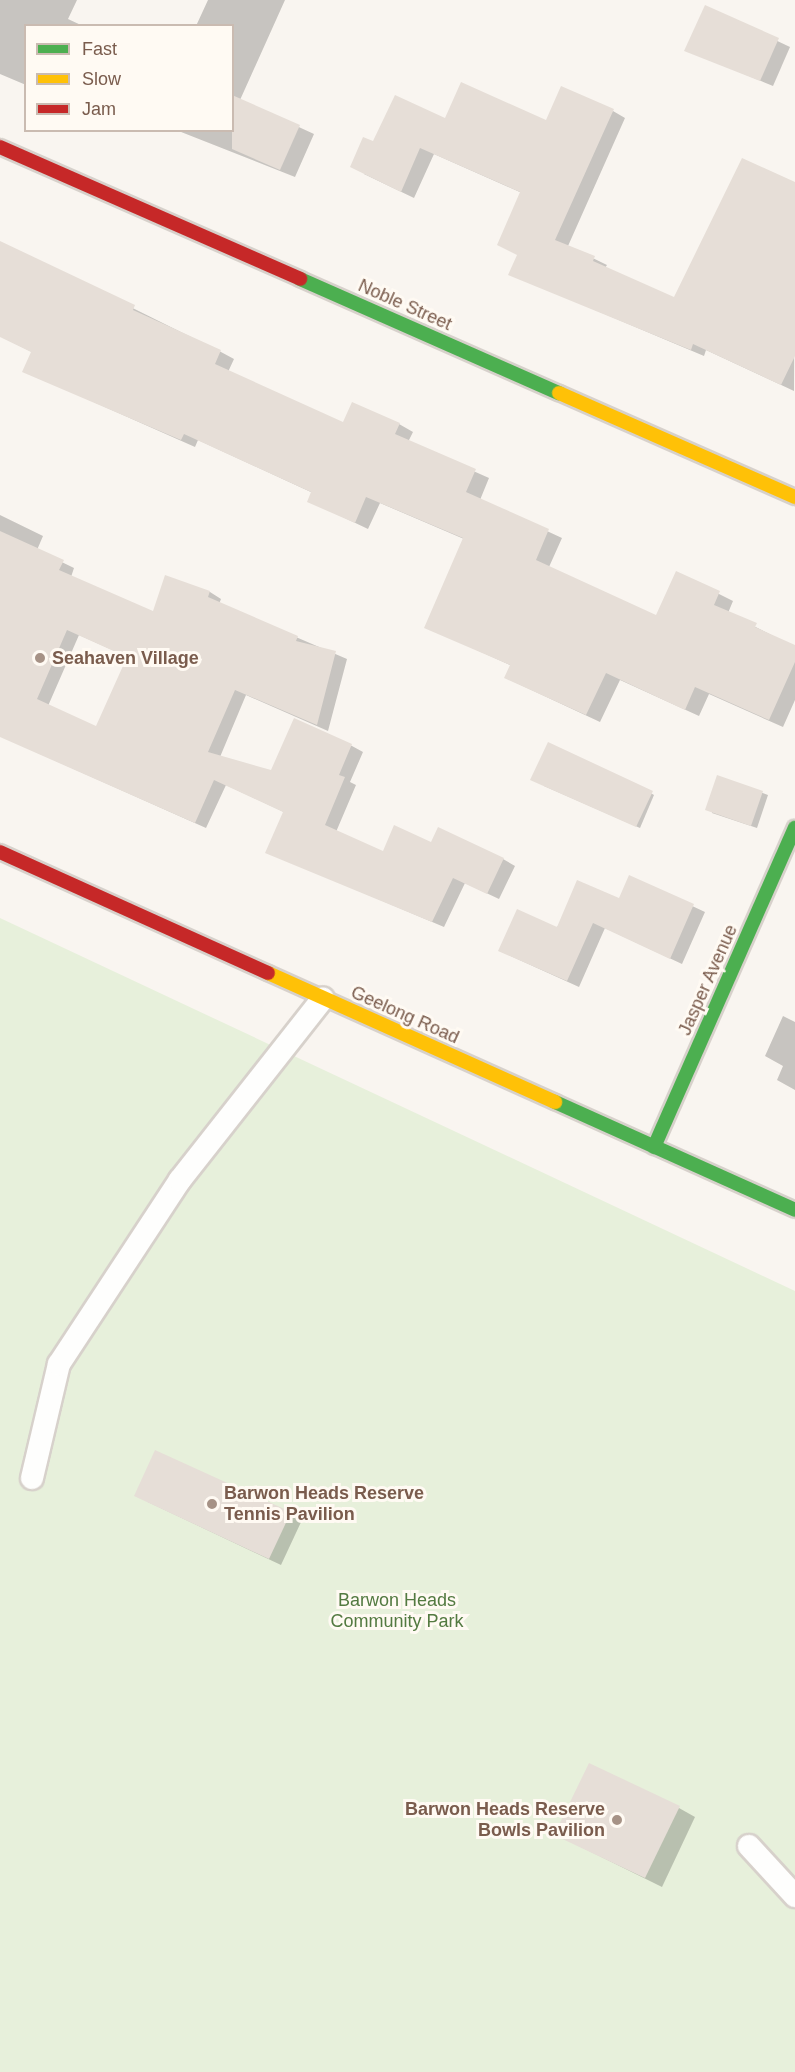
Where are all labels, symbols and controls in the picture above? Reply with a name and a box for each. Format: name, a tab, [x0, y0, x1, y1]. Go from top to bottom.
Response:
legend	[24, 24, 234, 132]
text: Fast	[82, 39, 117, 59]
text: Slow	[82, 69, 121, 89]
text: Jam	[82, 99, 116, 119]
street label: Noble Street	[355, 275, 455, 335]
place label: Seahaven Village	[52, 647, 199, 669]
marker: Seahaven Village	[33, 651, 47, 665]
street label: Jasper Avenue	[674, 921, 742, 1039]
street label: Geelong Road	[348, 982, 462, 1048]
place label: Barwon Heads Reserve Tennis Pavilion	[224, 1483, 424, 1526]
marker: Barwon Heads Reserve Tennis Pavilion	[205, 1497, 219, 1511]
park label: Barwon Heads Community Park	[330, 1590, 464, 1632]
place label: Barwon Heads Reserve Bowls Pavilion	[405, 1799, 605, 1842]
marker: Barwon Heads Reserve Bowls Pavilion	[610, 1813, 624, 1827]

